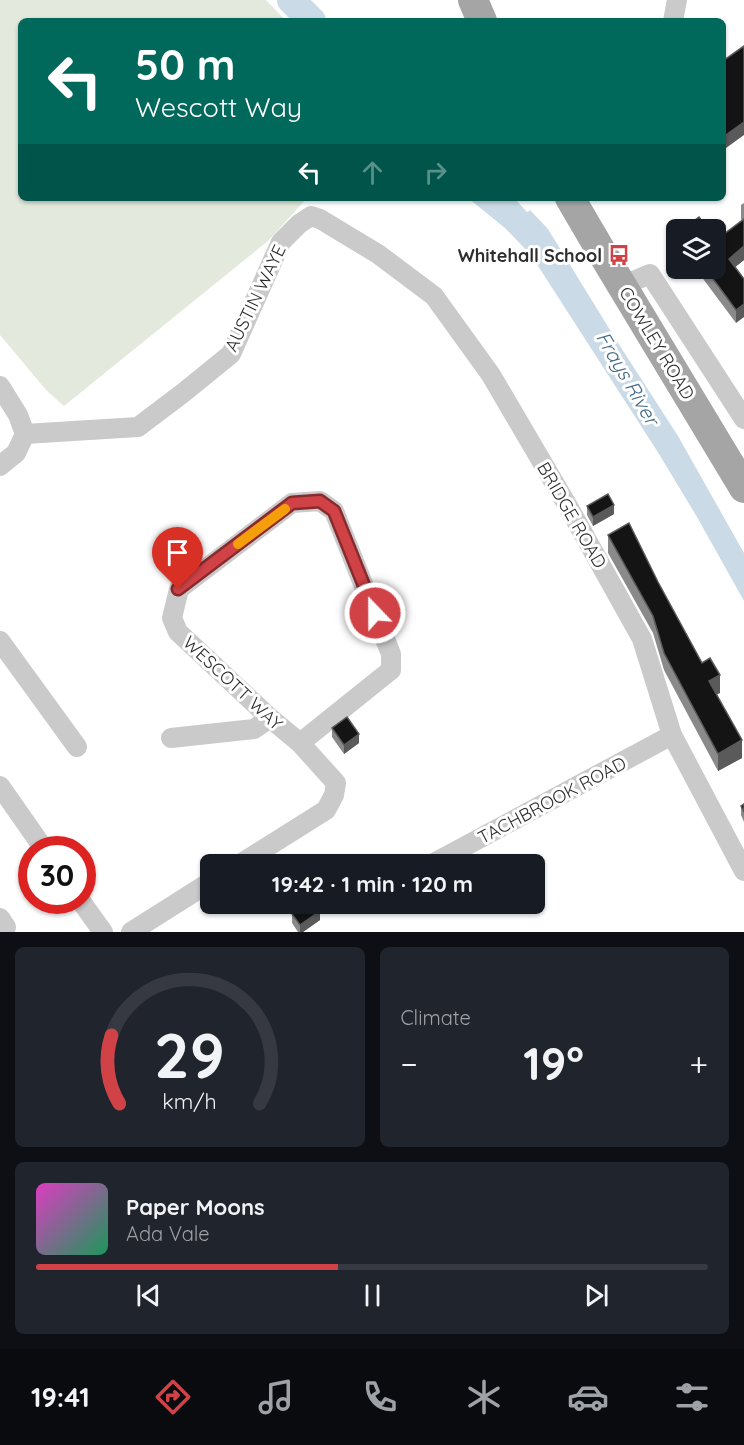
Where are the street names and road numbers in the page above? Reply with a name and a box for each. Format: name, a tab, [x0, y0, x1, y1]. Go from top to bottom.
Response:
street label: AUSTIN WAYE	[219, 241, 291, 355]
street label: COWLEY ROAD	[614, 282, 700, 404]
street label: BRIDGE ROAD	[532, 458, 612, 572]
street label: WESCOTT WAY	[178, 631, 288, 735]
street label: TACHBROOK ROAD	[474, 751, 630, 849]

